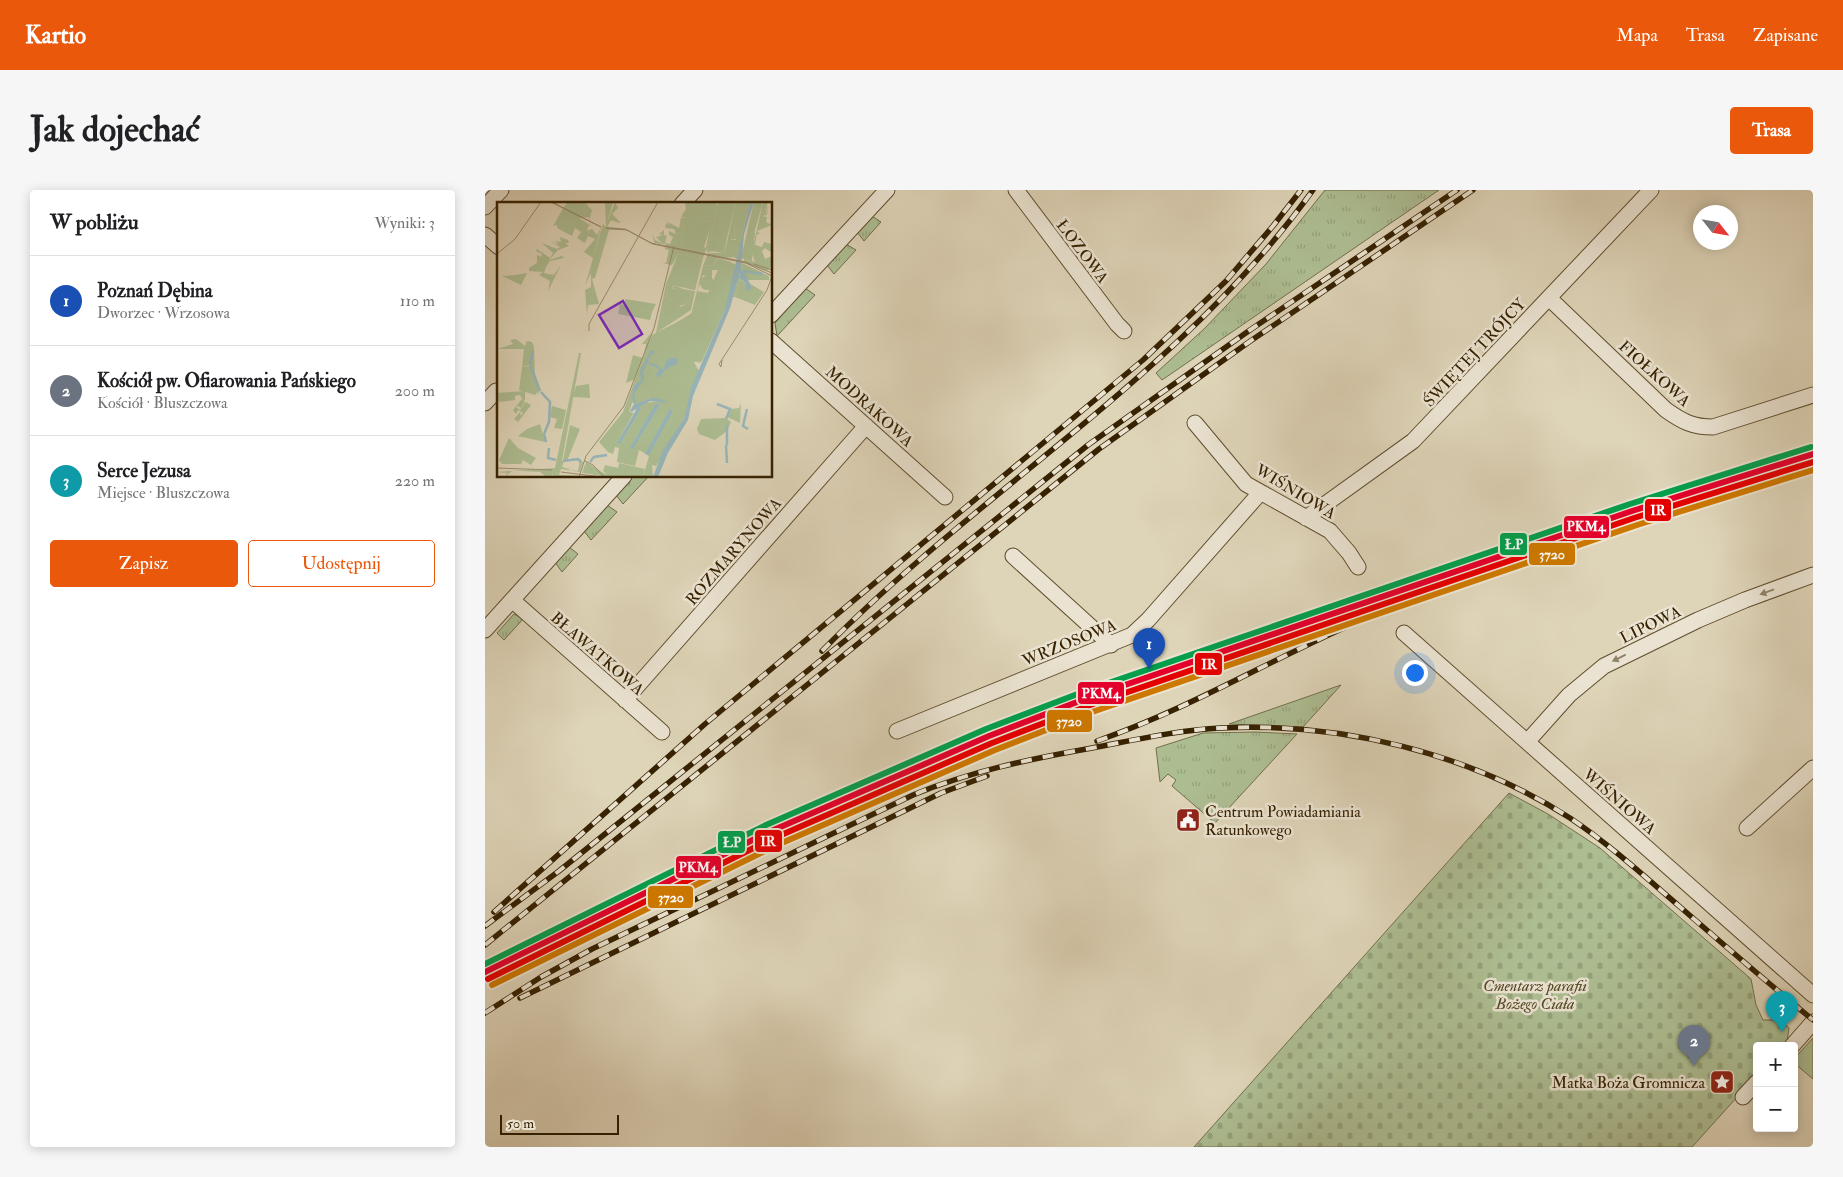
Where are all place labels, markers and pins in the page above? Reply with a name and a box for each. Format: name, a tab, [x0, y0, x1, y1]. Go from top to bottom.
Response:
pin: 1	[1133, 628, 1165, 669]
place label: Centrum Powiadamiania Ratunkowego	[1205, 802, 1361, 840]
public building icon: Centrum Powiadamiania Ratunkowego	[1175, 807, 1201, 833]
pin: 3	[1766, 991, 1798, 1032]
pin: 2	[1678, 1025, 1710, 1066]
place icon: Matka Boża Gromnicza	[1709, 1069, 1735, 1095]
place label: Matka Boża Gromnicza	[1552, 1073, 1705, 1093]

